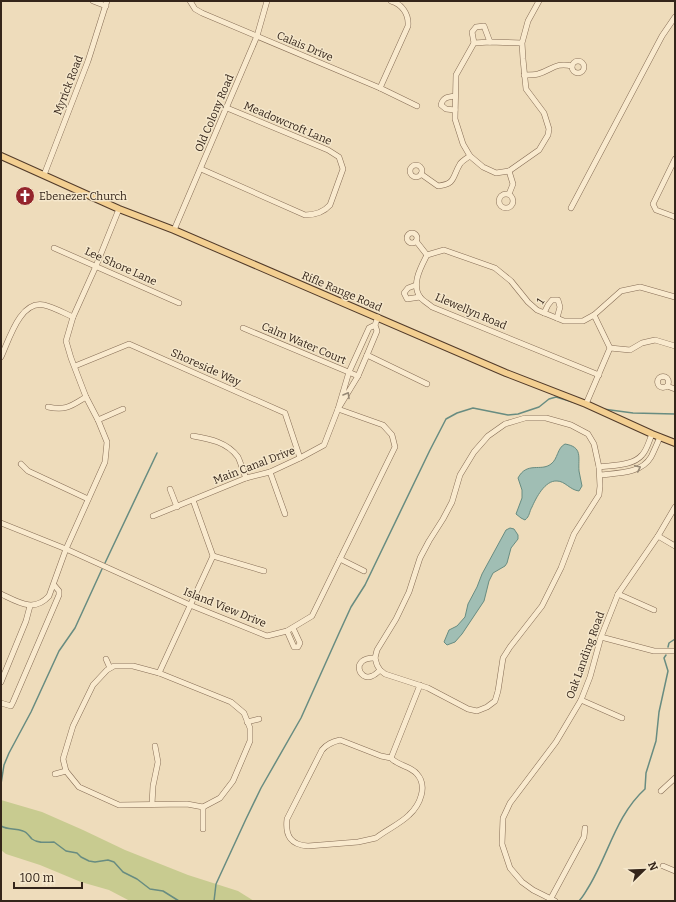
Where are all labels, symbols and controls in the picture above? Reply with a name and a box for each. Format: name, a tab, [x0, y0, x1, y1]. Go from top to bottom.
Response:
street label: Calais Drive	[275, 29, 335, 64]
street label: Myrick Road	[51, 53, 86, 117]
street label: Old Colony Road	[192, 72, 237, 154]
street label: Meadowcroft Lane	[242, 99, 334, 148]
church icon: Ebenezer Church	[14, 185, 36, 207]
place label: Ebenezer Church	[39, 190, 127, 203]
street label: Lee Shore Lane	[83, 245, 159, 288]
street label: Rifle Range Road	[300, 269, 384, 314]
street label: Llewellyn Road	[433, 291, 509, 333]
street label: 1	[534, 295, 547, 307]
street label: Calm Water Court	[259, 320, 348, 367]
street label: Shoreside Way	[169, 346, 243, 389]
one-way arrow	[342, 392, 349, 399]
street label: Main Canal Drive	[212, 444, 297, 487]
one-way arrow	[634, 465, 641, 473]
street label: Island View Drive	[182, 585, 268, 630]
street label: Oak Landing Road	[564, 609, 608, 701]
north arrow	[624, 850, 664, 890]
text: N	[645, 860, 661, 873]
scale bar	[14, 864, 82, 890]
text: 100 m	[20, 871, 55, 885]

